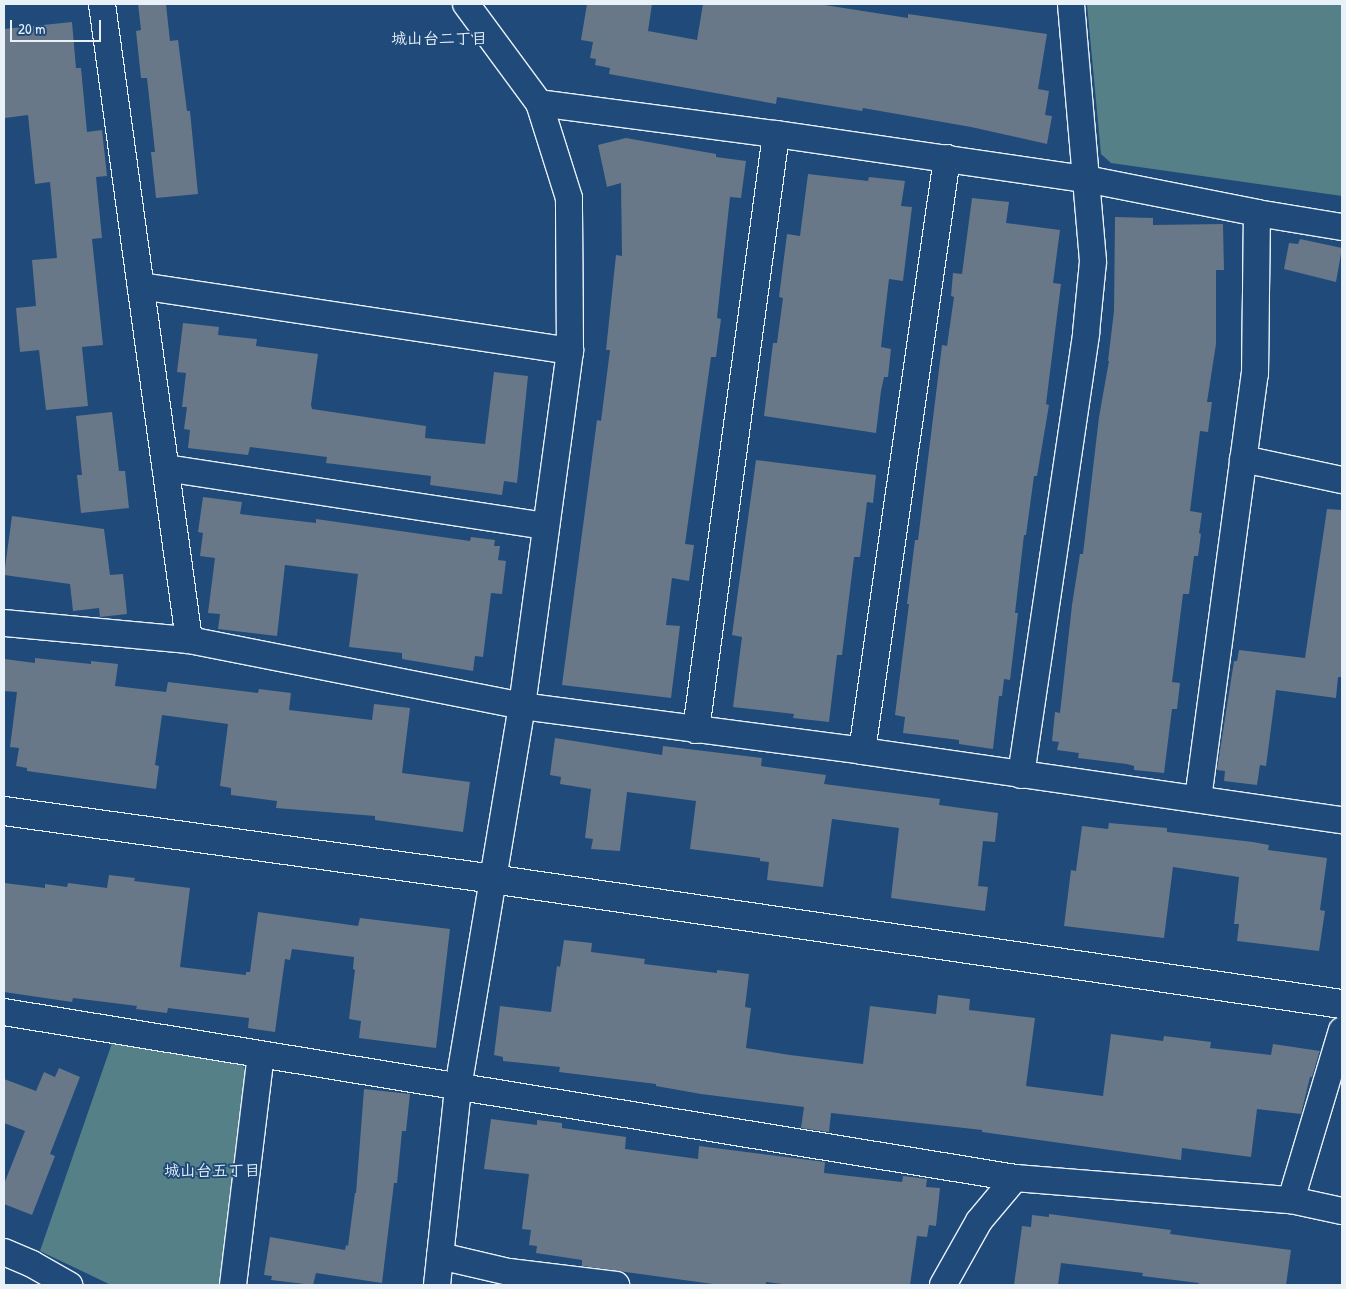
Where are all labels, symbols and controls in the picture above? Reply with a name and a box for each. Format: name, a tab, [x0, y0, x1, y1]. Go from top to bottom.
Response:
scale bar	[12, 10, 104, 42]
text: 20 m	[18, 18, 45, 39]
district label: 城山台二丁目	[391, 28, 487, 48]
district label: 城山台五丁目	[164, 1160, 260, 1180]

